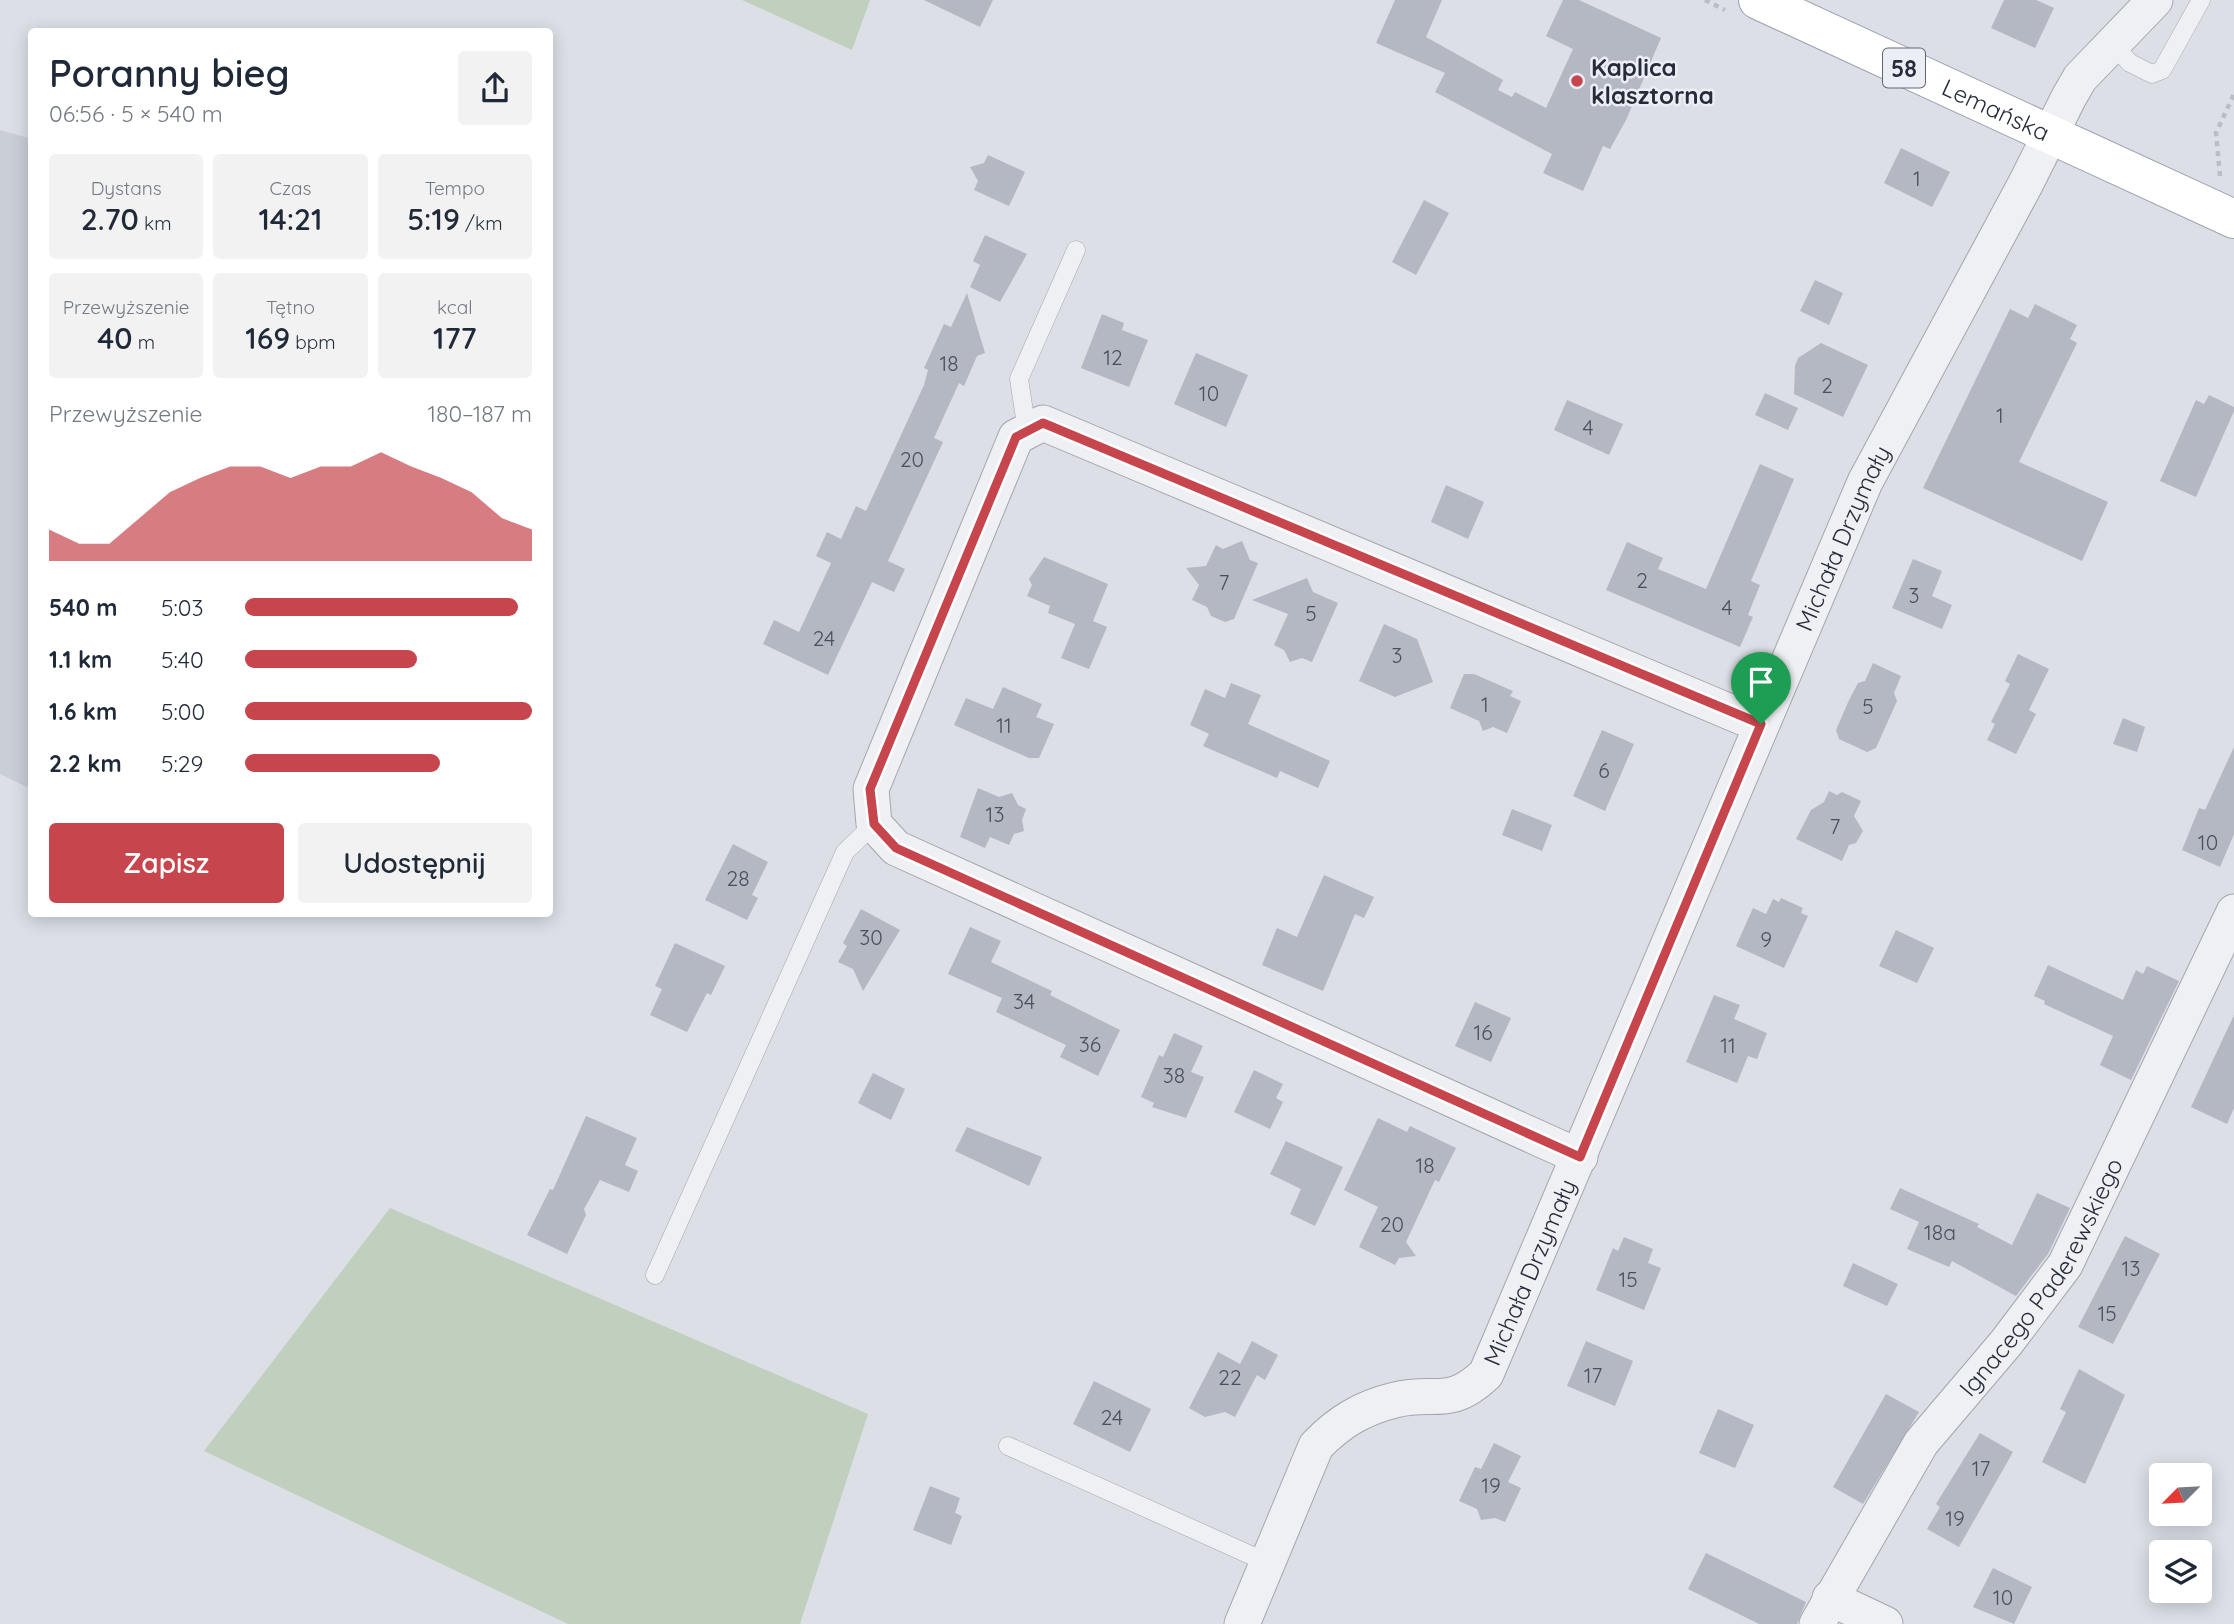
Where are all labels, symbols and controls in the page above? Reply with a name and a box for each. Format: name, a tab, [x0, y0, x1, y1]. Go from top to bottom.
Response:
road number: 58	[1883, 48, 1925, 88]
text: Poranny bieg	[49, 49, 290, 97]
button: share	[458, 51, 532, 125]
place label: Kaplica klasztorna	[1591, 52, 1714, 110]
street label: Lemańska	[1937, 72, 2055, 147]
marker: Kaplica klasztorna	[1569, 73, 1585, 89]
text: 06:56 · 5 × 540 m	[49, 99, 223, 128]
house number: 1	[1913, 165, 1921, 191]
text: Dystans	[91, 176, 162, 200]
text: Czas	[270, 176, 311, 200]
text: Tempo	[425, 176, 485, 200]
text: 2.70	[81, 200, 139, 238]
text: 14:21	[258, 200, 323, 238]
text: 5:19	[407, 200, 460, 238]
text: km	[139, 211, 172, 235]
text: /km	[460, 211, 503, 235]
text: Przewyższenie	[63, 295, 190, 319]
text: Tętno	[266, 295, 315, 319]
text: kcal	[437, 295, 473, 319]
text: 40	[97, 319, 133, 357]
text: 169	[245, 319, 290, 357]
text: 177	[433, 319, 477, 357]
text: m	[133, 330, 155, 354]
text: bpm	[290, 330, 336, 354]
house number: 12	[1103, 344, 1123, 370]
house number: 18	[939, 350, 959, 376]
house number: 2	[1821, 372, 1833, 398]
house number: 10	[1199, 380, 1219, 406]
text: Przewyższenie	[49, 399, 203, 428]
text: 180–187 m	[427, 399, 532, 428]
house number: 1	[1996, 402, 2004, 428]
house number: 4	[1582, 414, 1594, 440]
street label: Michała Drzymały	[1789, 440, 1897, 635]
house number: 20	[900, 446, 924, 472]
house number: 2	[1636, 567, 1648, 593]
house number: 7	[1219, 569, 1230, 595]
house number: 3	[1908, 582, 1920, 608]
text: 540 m	[49, 593, 118, 622]
text: 5:03	[161, 593, 204, 622]
house number: 4	[1721, 594, 1733, 620]
house number: 5	[1305, 600, 1317, 626]
house number: 24	[813, 625, 835, 651]
house number: 3	[1391, 642, 1403, 668]
text: 1.1 km	[49, 645, 112, 674]
text: 5:40	[161, 645, 204, 674]
pin	[1731, 652, 1791, 724]
icon: arrive	[1742, 663, 1780, 701]
house number: 1	[1481, 691, 1489, 717]
house number: 5	[1862, 693, 1874, 719]
text: 1.6 km	[49, 697, 117, 726]
text: 5:00	[161, 697, 205, 726]
house number: 11	[996, 712, 1012, 738]
text: 2.2 km	[49, 749, 122, 778]
text: 5:29	[161, 749, 203, 778]
house number: 6	[1598, 757, 1610, 783]
house number: 13	[986, 801, 1004, 827]
house number: 7	[1830, 813, 1841, 839]
button: Zapisz	[49, 823, 284, 903]
button: Udostępnij	[298, 823, 532, 903]
house number: 10	[2198, 829, 2218, 855]
house number: 28	[727, 865, 749, 891]
house number: 30	[859, 924, 883, 950]
house number: 9	[1760, 926, 1772, 952]
house number: 34	[1013, 988, 1035, 1014]
house number: 16	[1473, 1019, 1493, 1045]
house number: 36	[1079, 1031, 1101, 1057]
house number: 11	[1720, 1032, 1736, 1058]
house number: 38	[1163, 1062, 1185, 1088]
house number: 18	[1415, 1152, 1435, 1178]
street label: Ignacego Paderewskiego	[1953, 1153, 2129, 1402]
street label: Michała Drzymały	[1476, 1174, 1582, 1370]
house number: 20	[1380, 1211, 1404, 1237]
house number: 18a	[1924, 1219, 1956, 1245]
house number: 13	[2122, 1255, 2140, 1281]
house number: 15	[1618, 1266, 1638, 1292]
house number: 15	[2097, 1300, 2117, 1326]
house number: 17	[1584, 1362, 1602, 1388]
house number: 22	[1218, 1364, 1242, 1390]
house number: 24	[1101, 1404, 1123, 1430]
house number: 17	[1972, 1455, 1990, 1481]
north arrow	[2149, 1463, 2212, 1526]
map controls	[2149, 1463, 2212, 1603]
house number: 19	[1481, 1472, 1501, 1498]
house number: 19	[1945, 1505, 1965, 1531]
button: layers	[2149, 1540, 2212, 1603]
house number: 10	[1993, 1584, 2013, 1610]

